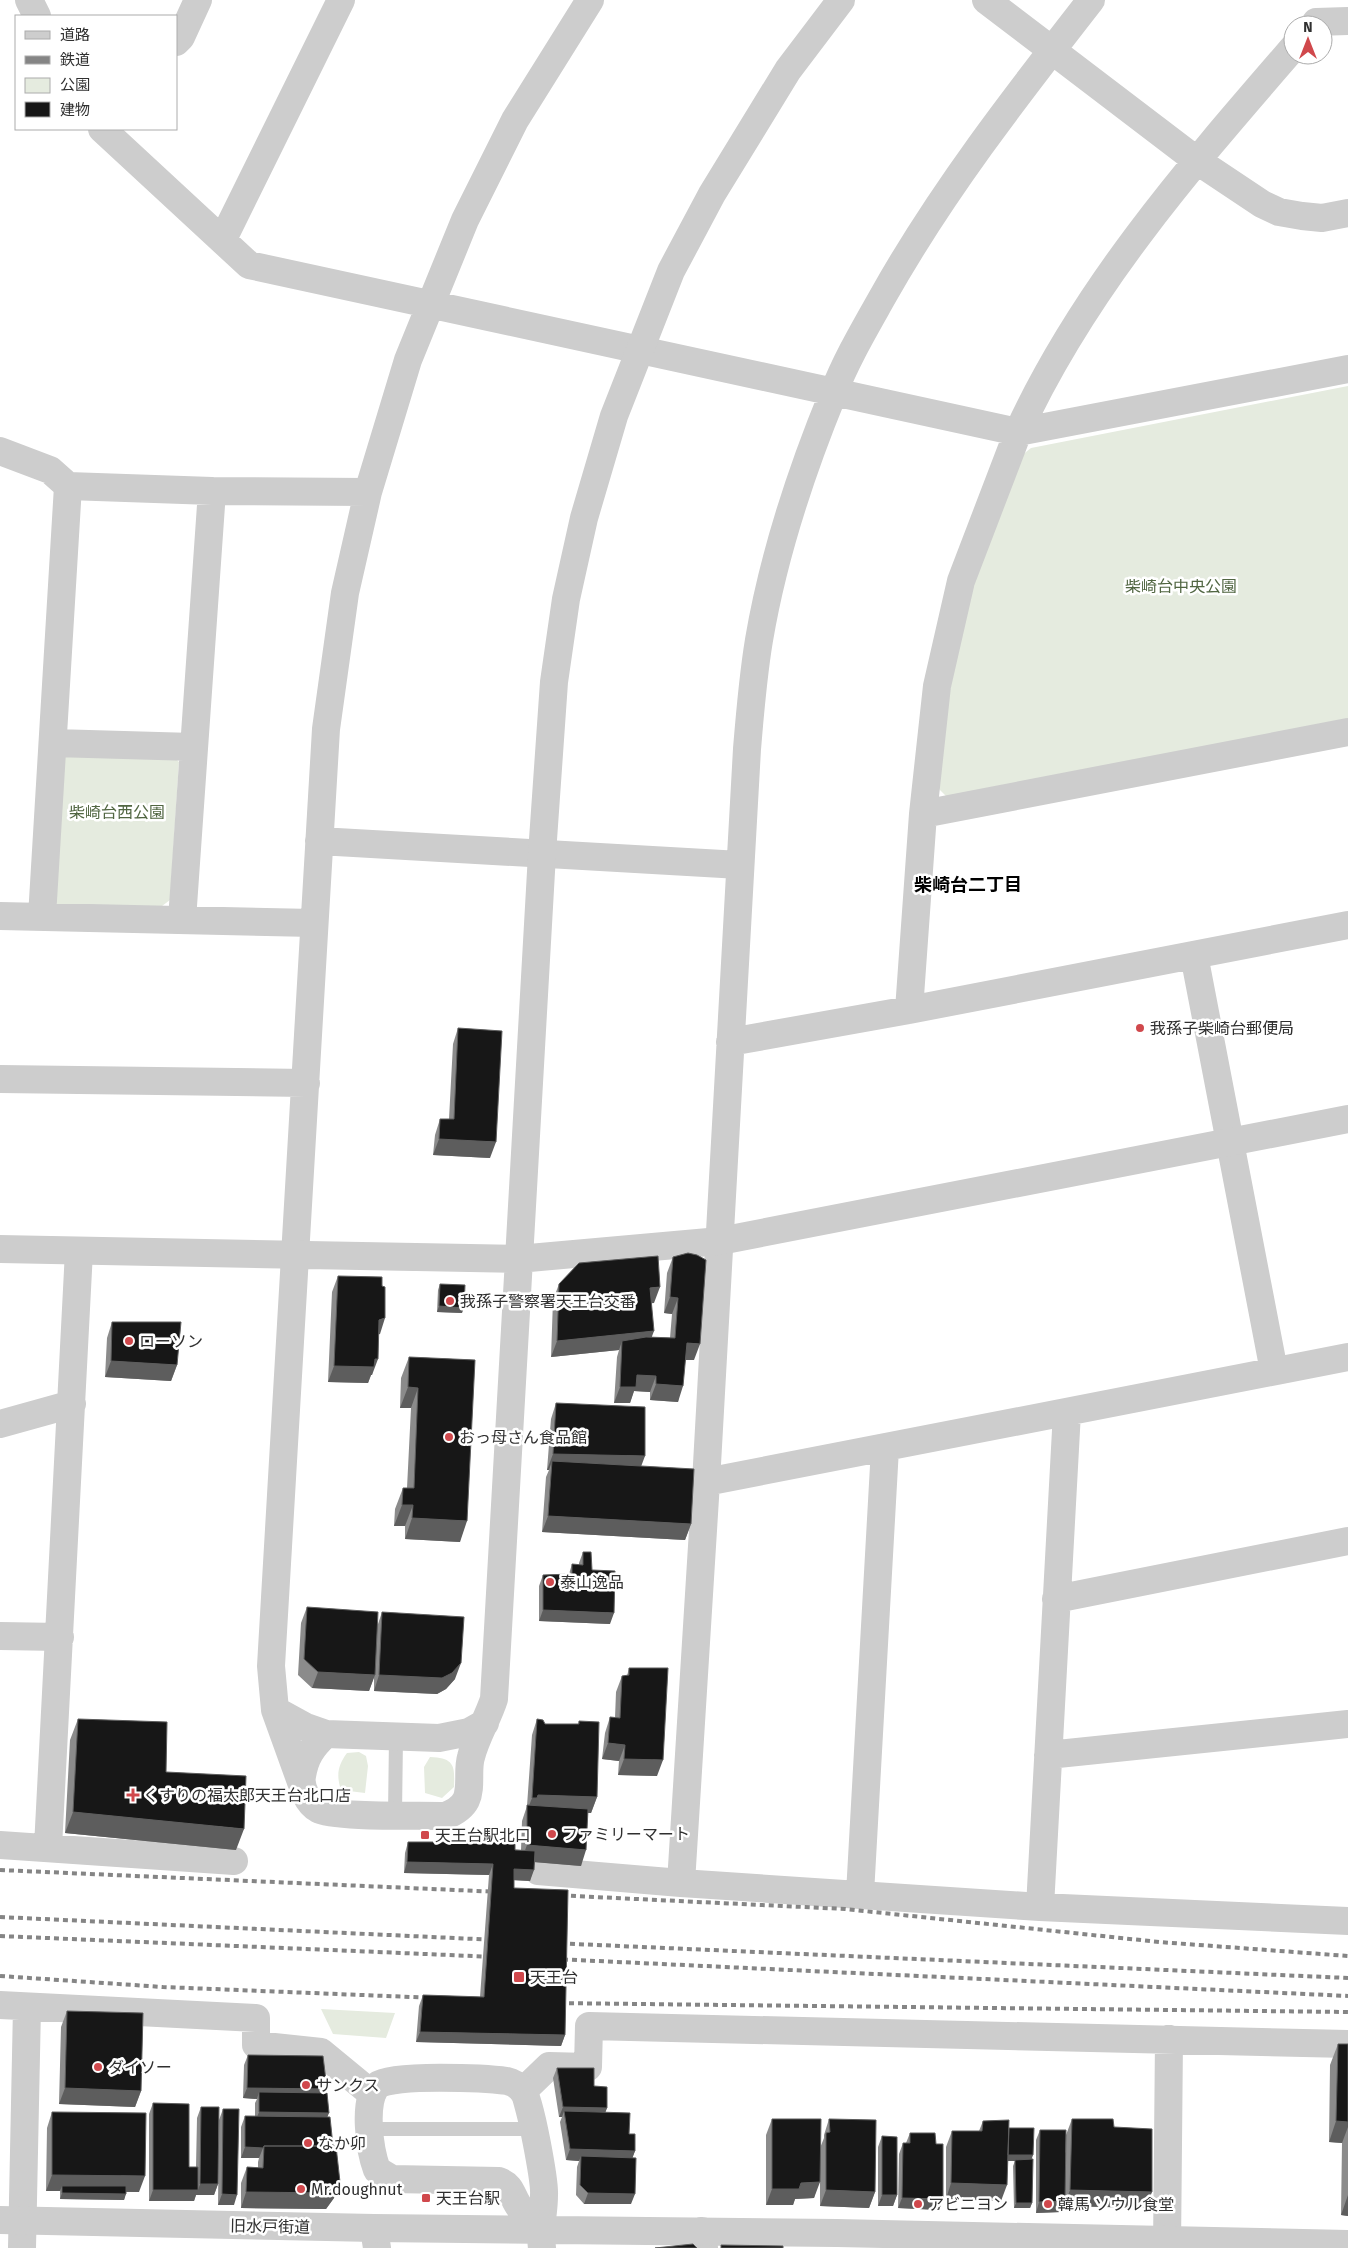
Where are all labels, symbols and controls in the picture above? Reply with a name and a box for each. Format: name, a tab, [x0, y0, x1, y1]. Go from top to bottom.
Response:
legend	[15, 15, 178, 130]
north arrow	[1283, 15, 1333, 65]
text: N	[1303, 19, 1313, 36]
text: 道路	[60, 26, 90, 44]
text: 鉄道	[60, 51, 90, 69]
text: 公園	[60, 76, 90, 94]
text: 建物	[60, 101, 90, 119]
park label: 柴崎台中央公園	[1125, 577, 1237, 596]
park label: 柴崎台西公園	[69, 803, 165, 822]
district label: 柴崎台二丁目	[914, 874, 1022, 896]
place label: 我孫子柴崎台郵便局	[1150, 1019, 1294, 1038]
marker: 我孫子柴崎台郵便局	[1134, 1022, 1146, 1034]
place label: 我孫子警察署天王台交番	[460, 1292, 636, 1311]
marker: 我孫子警察署天王台交番	[444, 1295, 456, 1307]
place label: ローソン	[139, 1332, 203, 1351]
marker: ローソン	[123, 1335, 135, 1347]
place label: おっ母さん食品館	[459, 1428, 587, 1447]
marker: おっ母さん食品館	[443, 1431, 455, 1443]
place label: 泰山逸品	[560, 1573, 624, 1592]
marker: 泰山逸品	[544, 1576, 556, 1588]
place label: くすりの福太郎天王台北口店	[143, 1786, 351, 1805]
marker: くすりの福太郎天王台北口店	[127, 1789, 139, 1801]
place label: ファミリーマート	[562, 1825, 690, 1844]
place label: 天王台駅北口	[435, 1826, 531, 1845]
marker: ファミリーマート	[546, 1828, 558, 1840]
marker: 天王台駅北口	[419, 1829, 431, 1841]
place label: 天王台	[530, 1968, 578, 1987]
marker: 天王台	[512, 1970, 526, 1984]
place label: ダイソー	[108, 2058, 172, 2077]
marker: ダイソー	[92, 2061, 104, 2073]
place label: サンクス	[316, 2076, 380, 2095]
marker: サンクス	[300, 2079, 312, 2091]
place label: なか卯	[318, 2134, 366, 2153]
marker: なか卯	[302, 2137, 314, 2149]
place label: Mr.doughnut	[311, 2180, 403, 2199]
marker: Mr.doughnut	[295, 2183, 307, 2195]
place label: 天王台駅	[436, 2189, 500, 2208]
marker: 天王台駅	[420, 2192, 432, 2204]
place label: アビニヨン	[928, 2195, 1008, 2214]
place label: 韓馬 ソウル食堂	[1058, 2195, 1174, 2214]
marker: アビニヨン	[912, 2198, 924, 2210]
marker: 韓馬 ソウル食堂	[1042, 2198, 1054, 2210]
street label: 旧水戸街道	[230, 2216, 310, 2237]

